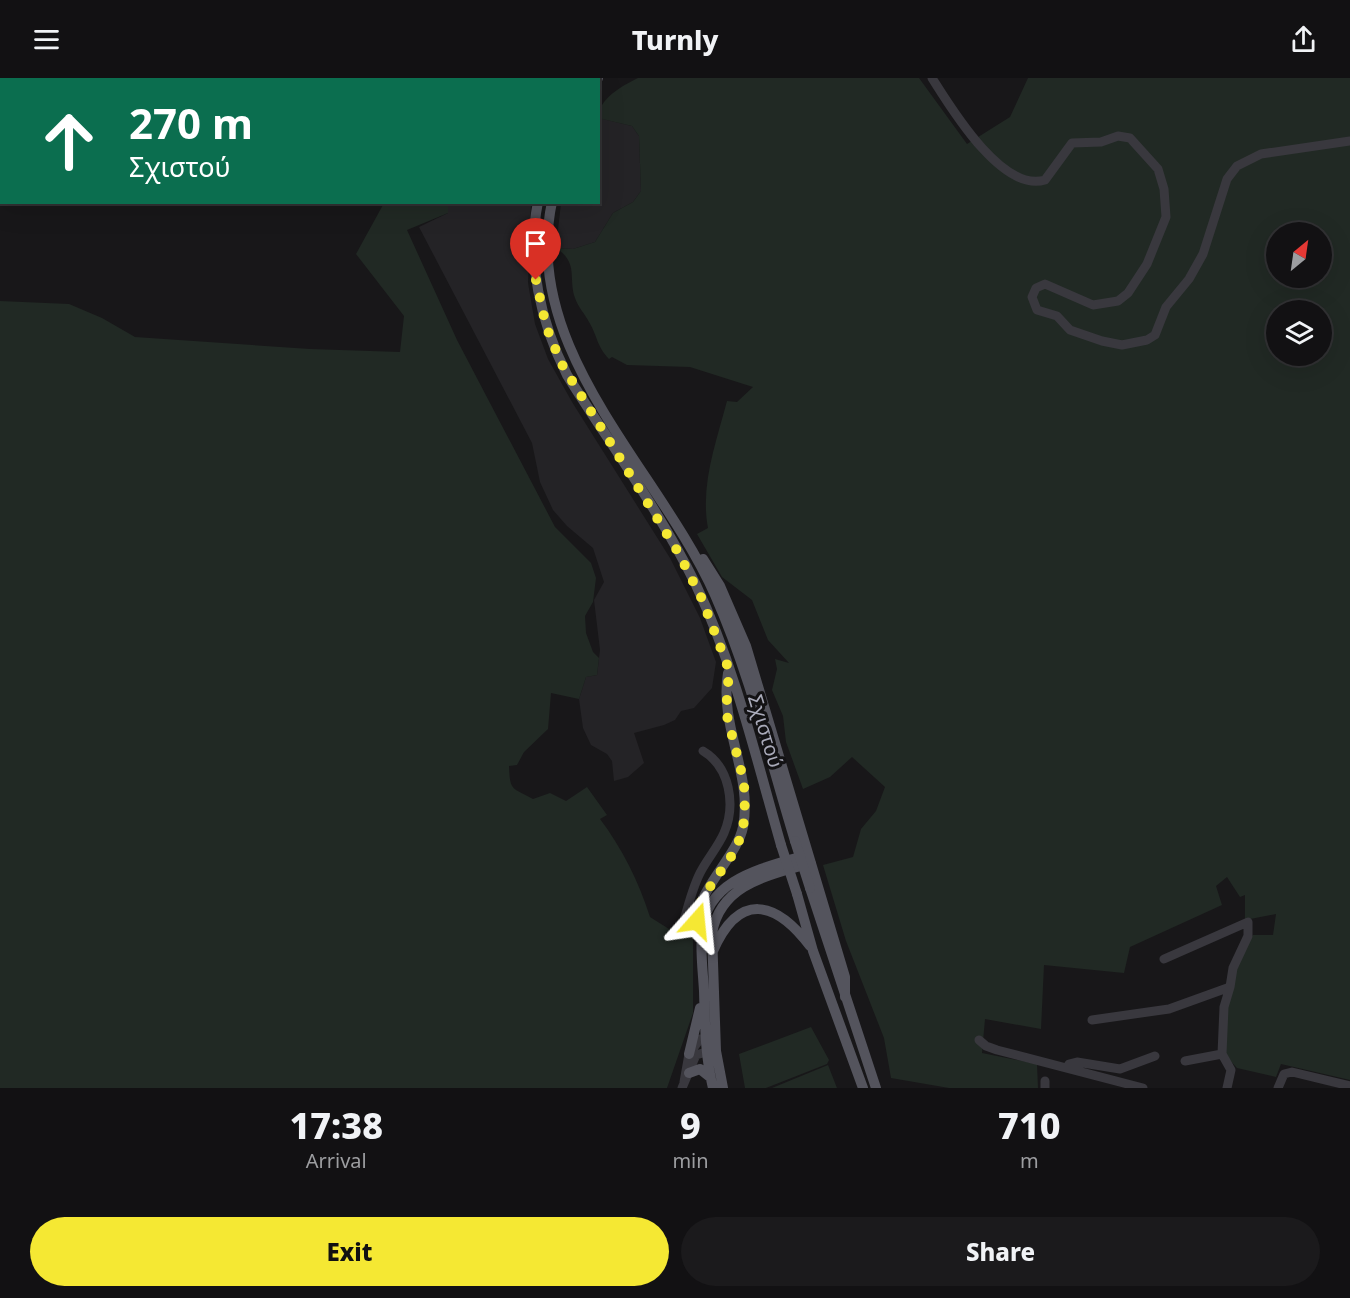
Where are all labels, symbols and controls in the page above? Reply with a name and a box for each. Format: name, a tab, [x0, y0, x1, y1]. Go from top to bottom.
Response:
text: Turnly	[632, 21, 718, 58]
icon: menu	[30, 23, 63, 56]
icon: share	[1287, 23, 1320, 56]
text: 270 m	[129, 94, 253, 151]
icon: ahead	[30, 102, 108, 180]
text: Σχιστού	[129, 148, 231, 185]
pin	[510, 218, 561, 280]
north arrow	[1266, 222, 1332, 288]
map controls	[1266, 222, 1332, 366]
icon: arrive	[519, 227, 552, 260]
button: layers	[1266, 300, 1332, 366]
street label: Σχιστού	[742, 691, 790, 771]
position arrow	[665, 889, 729, 953]
text: 17:38	[289, 1101, 383, 1150]
text: 9	[680, 1101, 701, 1150]
text: 710	[998, 1101, 1061, 1150]
text: Arrival	[306, 1147, 367, 1174]
text: min	[672, 1147, 709, 1174]
text: m	[1020, 1147, 1039, 1174]
button: Exit	[30, 1217, 669, 1286]
button: Share	[681, 1217, 1320, 1286]

